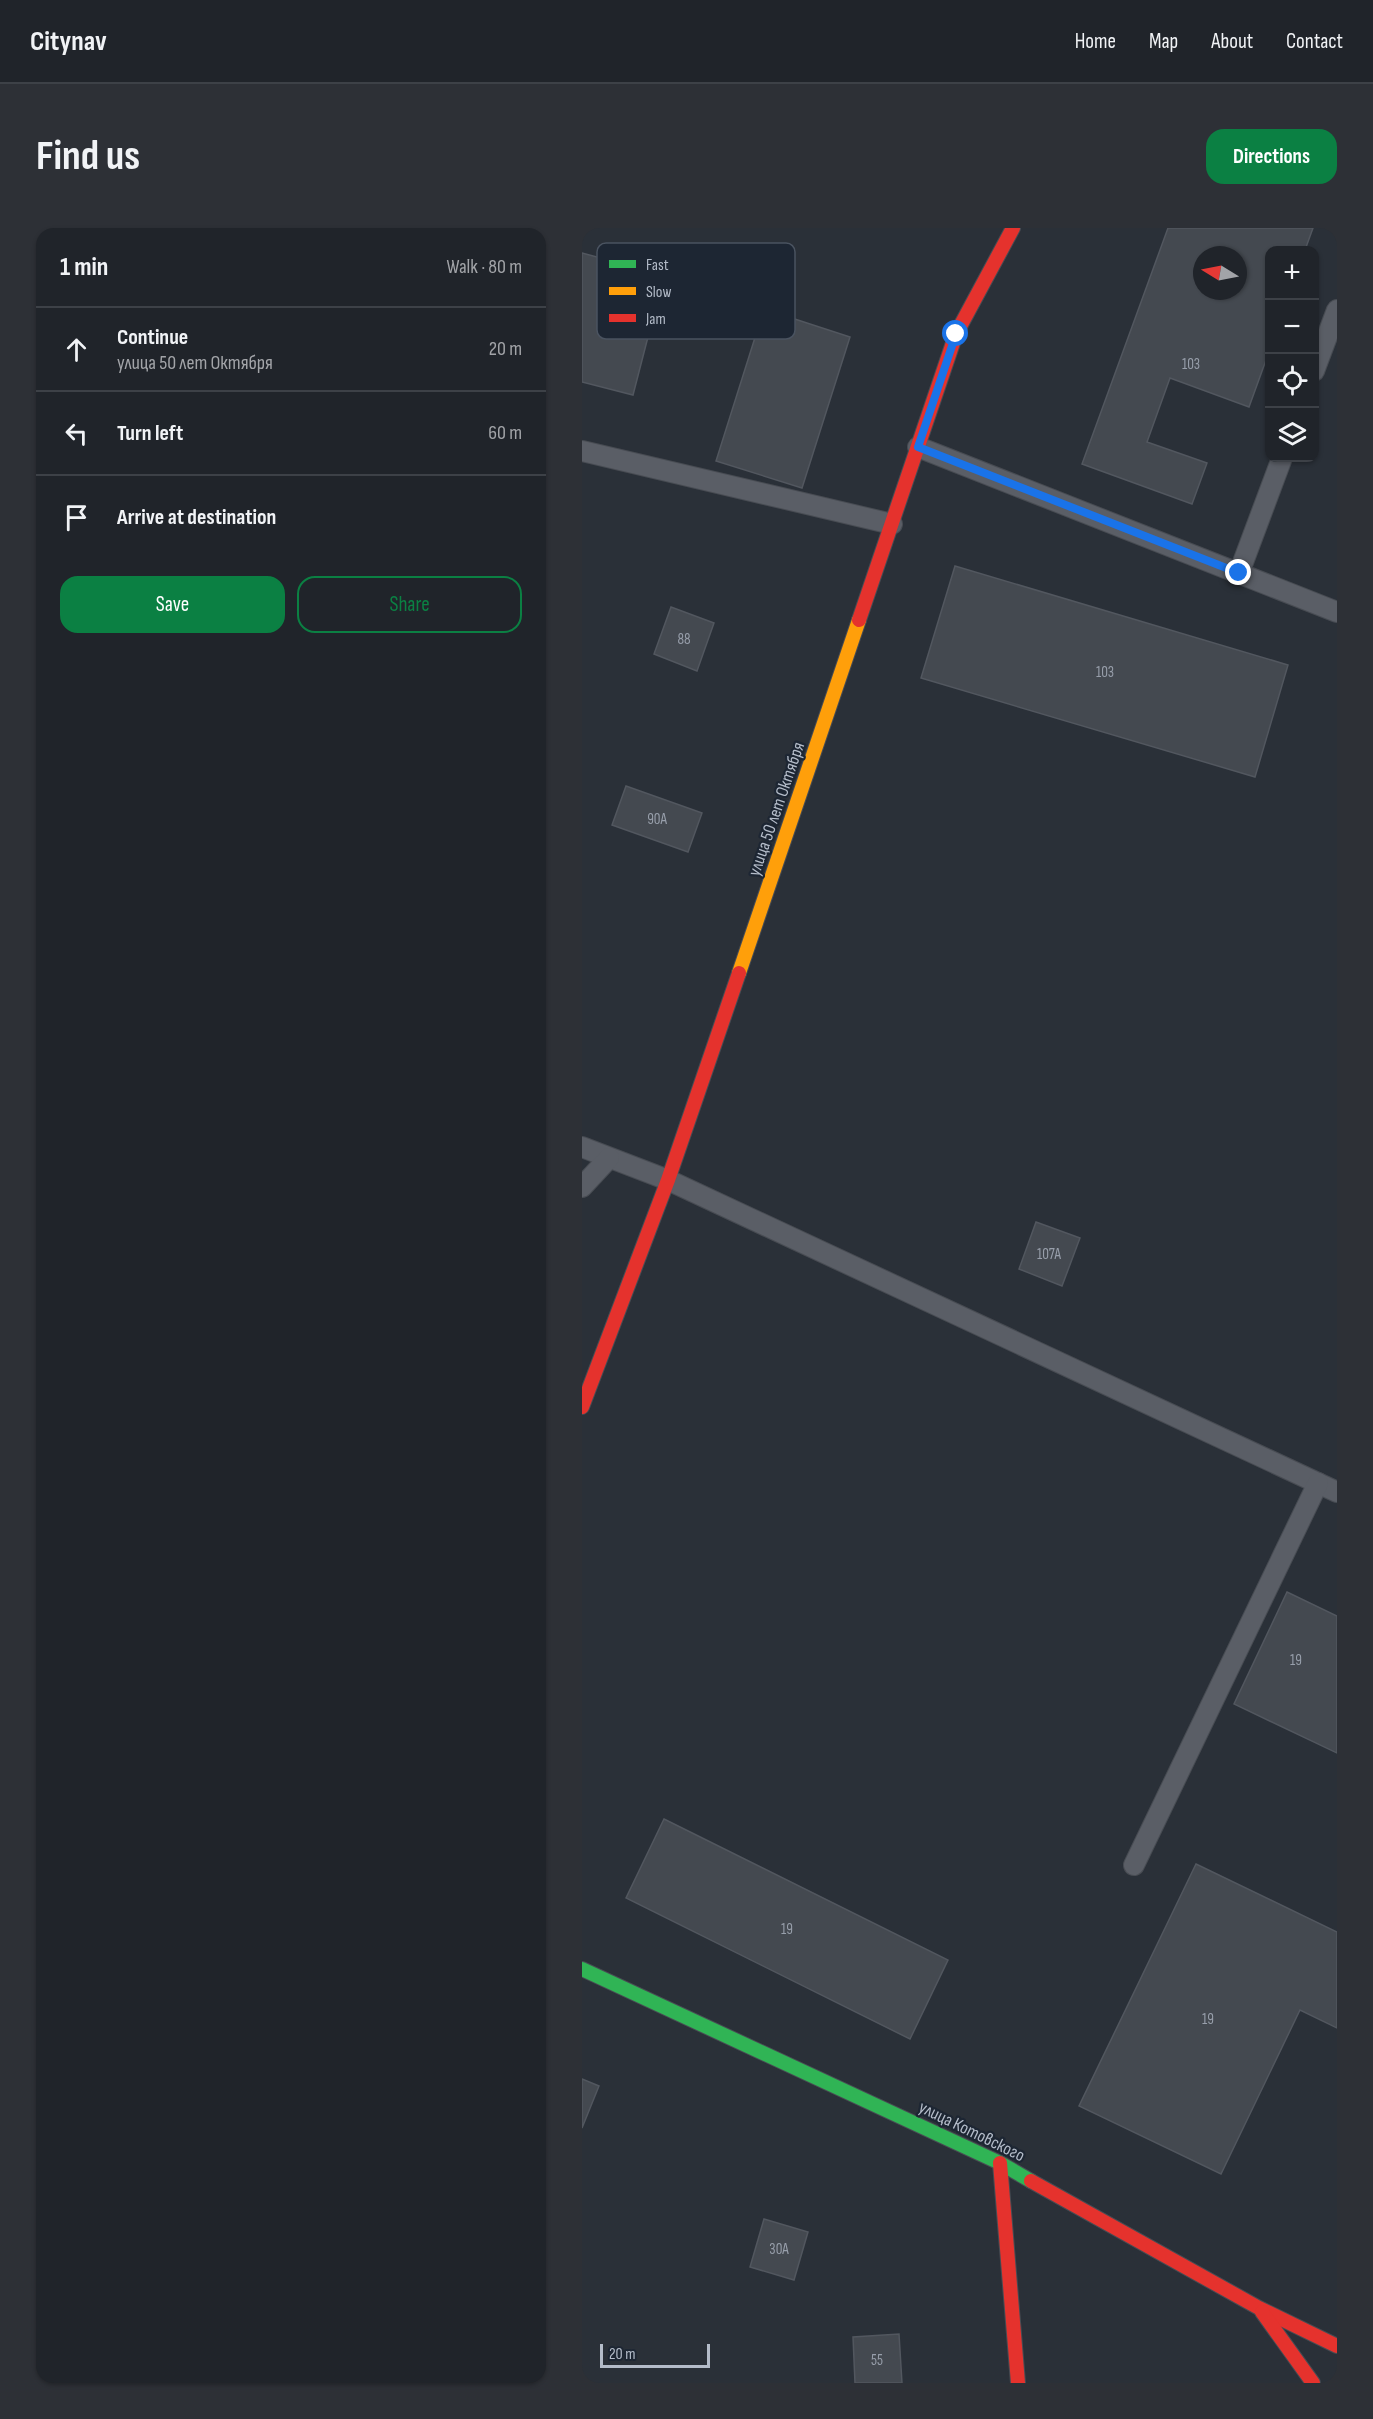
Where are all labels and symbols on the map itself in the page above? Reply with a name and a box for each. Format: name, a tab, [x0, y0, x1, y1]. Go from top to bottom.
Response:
legend	[597, 243, 795, 339]
north arrow	[1193, 246, 1247, 300]
text: Fast	[646, 256, 669, 275]
text: Slow	[646, 283, 671, 302]
text: Jam	[645, 310, 666, 329]
route start	[942, 320, 968, 346]
house number: 103	[1182, 355, 1200, 374]
route end	[1225, 559, 1251, 585]
house number: 88	[677, 630, 691, 649]
house number: 103	[1096, 663, 1114, 682]
street label: улица 50 лет Октября	[744, 739, 809, 879]
house number: 90А	[647, 810, 667, 829]
house number: 107А	[1037, 1245, 1062, 1264]
house number: 19	[1290, 1651, 1302, 1670]
house number: 19	[781, 1920, 793, 1939]
house number: 19	[1202, 2010, 1214, 2029]
street label: улица Котовского	[915, 2097, 1028, 2166]
house number: 30А	[769, 2240, 789, 2259]
scale bar	[600, 2341, 710, 2368]
house number: 55	[871, 2351, 883, 2370]

